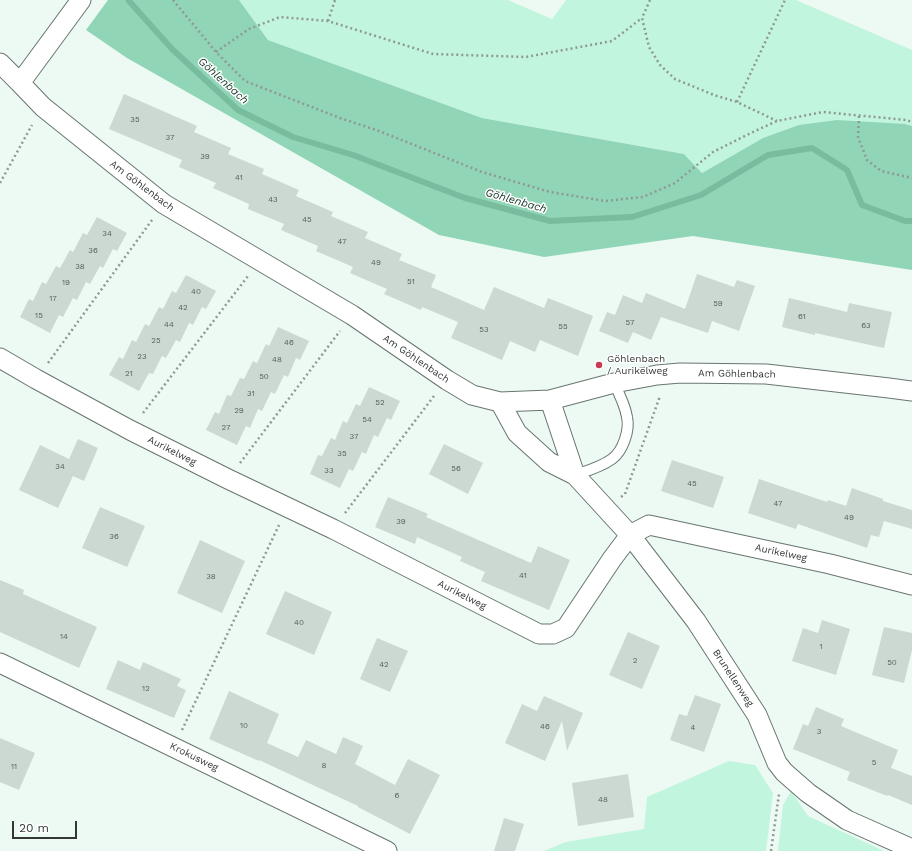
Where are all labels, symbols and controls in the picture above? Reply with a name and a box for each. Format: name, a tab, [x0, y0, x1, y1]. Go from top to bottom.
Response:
water label: Göhlenbach	[195, 55, 251, 107]
house number: 35	[130, 115, 140, 125]
house number: 37	[166, 133, 174, 143]
house number: 39	[200, 152, 210, 162]
street label: Am Göhlenbach	[107, 158, 177, 214]
house number: 41	[235, 173, 243, 183]
water label: Göhlenbach	[484, 186, 548, 216]
house number: 43	[268, 195, 278, 205]
house number: 45	[302, 215, 312, 225]
house number: 34	[102, 229, 112, 239]
house number: 47	[338, 237, 346, 247]
house number: 36	[88, 246, 98, 256]
house number: 49	[371, 258, 381, 268]
house number: 38	[75, 262, 85, 272]
house number: 51	[407, 277, 415, 287]
house number: 19	[62, 278, 70, 288]
house number: 40	[191, 287, 201, 297]
house number: 17	[49, 294, 57, 304]
house number: 59	[713, 299, 723, 309]
house number: 42	[178, 303, 188, 313]
house number: 15	[35, 311, 43, 321]
house number: 61	[798, 312, 806, 322]
house number: 57	[625, 318, 635, 328]
house number: 44	[164, 320, 174, 330]
house number: 63	[861, 321, 871, 331]
house number: 55	[558, 322, 568, 332]
house number: 53	[479, 325, 489, 335]
street label: Am Göhlenbach	[380, 332, 452, 386]
house number: 25	[151, 336, 161, 346]
house number: 46	[284, 338, 294, 348]
house number: 23	[137, 352, 147, 362]
place label: Göhlenbach / Aurikelweg	[607, 353, 668, 376]
house number: 48	[272, 355, 282, 365]
marker: Göhlenbach / Aurikelweg	[594, 360, 604, 370]
street label: Am Göhlenbach	[698, 367, 776, 381]
house number: 21	[125, 369, 133, 379]
house number: 50	[259, 372, 269, 382]
house number: 31	[247, 389, 255, 399]
house number: 52	[375, 398, 385, 408]
house number: 29	[234, 406, 244, 416]
house number: 54	[362, 415, 372, 425]
house number: 27	[222, 423, 230, 433]
house number: 37	[350, 432, 358, 442]
street label: Aurikelweg	[146, 434, 198, 468]
house number: 35	[337, 449, 347, 459]
house number: 34	[55, 462, 65, 472]
house number: 56	[451, 464, 461, 474]
house number: 33	[324, 466, 334, 476]
house number: 45	[687, 479, 697, 489]
house number: 47	[774, 499, 782, 509]
house number: 49	[844, 513, 854, 523]
house number: 39	[396, 517, 406, 527]
house number: 36	[109, 532, 119, 542]
street label: Aurikelweg	[754, 542, 808, 564]
house number: 41	[519, 571, 527, 581]
house number: 38	[206, 572, 216, 582]
street label: Aurikelweg	[436, 578, 488, 612]
house number: 40	[294, 618, 304, 628]
house number: 14	[60, 632, 68, 642]
house number: 1	[819, 642, 823, 652]
street label: Brunellenweg	[710, 647, 756, 709]
house number: 2	[633, 656, 637, 666]
house number: 50	[887, 658, 897, 668]
house number: 42	[379, 660, 389, 670]
house number: 12	[142, 684, 150, 694]
house number: 10	[240, 721, 248, 731]
house number: 46	[540, 722, 550, 732]
house number: 4	[691, 723, 695, 733]
house number: 3	[817, 727, 821, 737]
street label: Krokusweg	[168, 740, 220, 774]
house number: 5	[872, 758, 876, 768]
house number: 8	[322, 761, 326, 771]
house number: 11	[11, 762, 17, 772]
house number: 6	[395, 791, 399, 801]
house number: 48	[598, 795, 608, 805]
scale bar	[14, 813, 79, 839]
text: 20 m	[19, 821, 49, 835]

